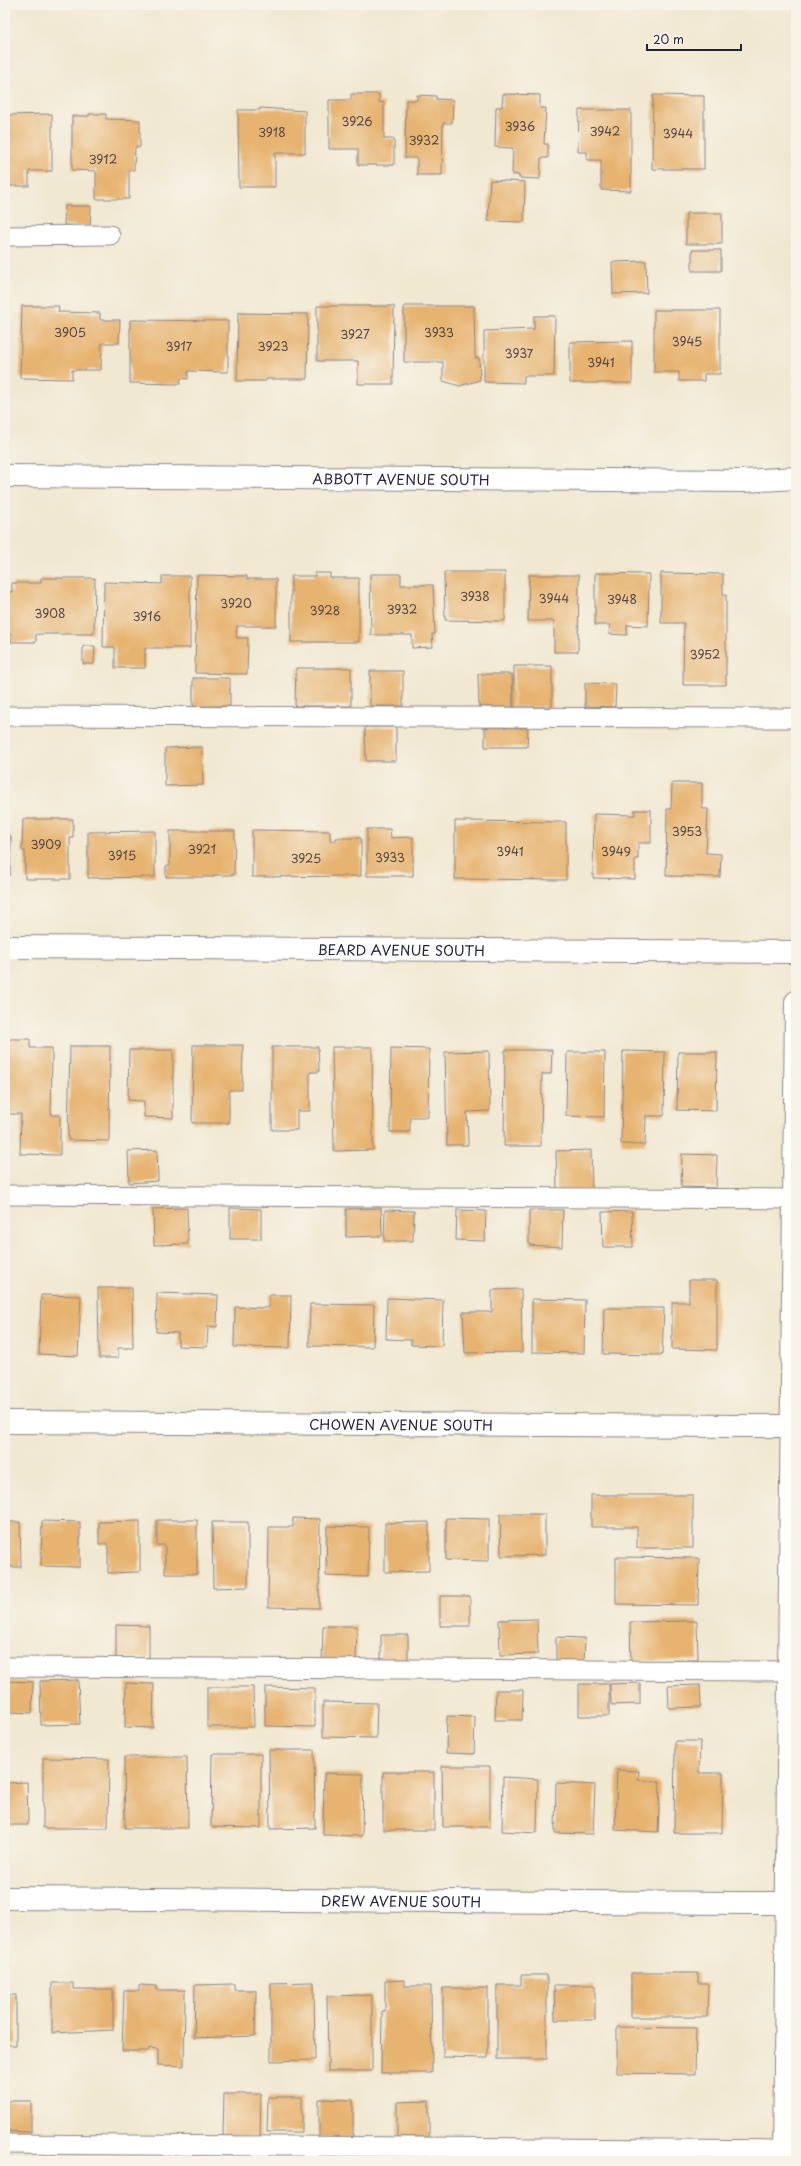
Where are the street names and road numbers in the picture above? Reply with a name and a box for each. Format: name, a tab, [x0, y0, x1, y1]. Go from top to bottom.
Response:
street label: ABBOTT AVENUE SOUTH	[312, 468, 490, 490]
street label: BEARD AVENUE SOUTH	[317, 938, 485, 961]
street label: CHOWEN AVENUE SOUTH	[309, 1413, 493, 1435]
street label: DREW AVENUE SOUTH	[321, 1890, 481, 1912]

